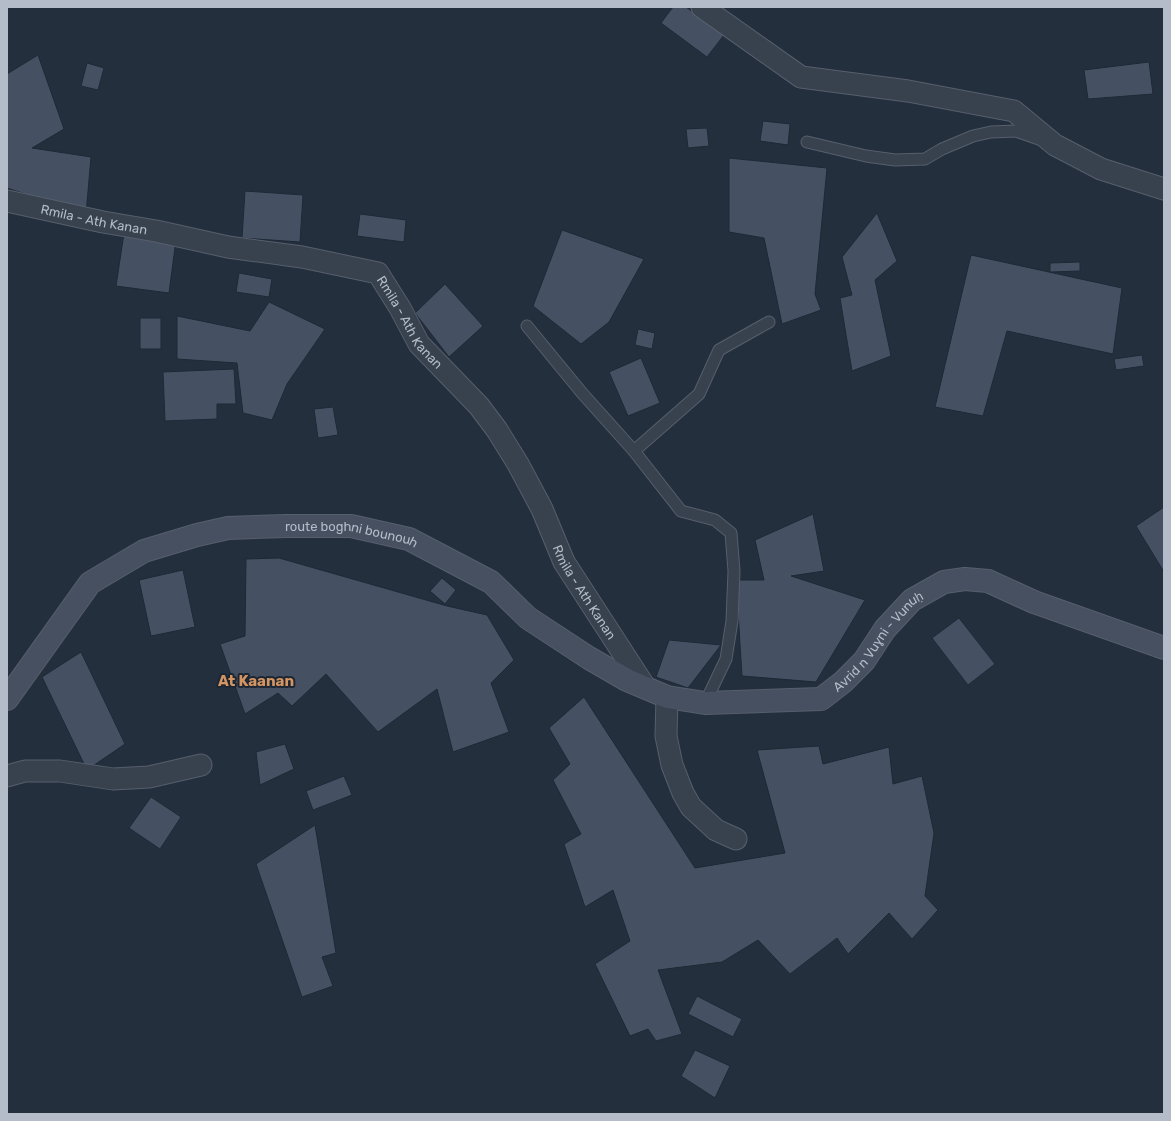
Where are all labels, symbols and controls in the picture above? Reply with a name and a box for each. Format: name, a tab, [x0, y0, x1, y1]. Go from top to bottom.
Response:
street label: Rmila - Ath Kanan	[39, 201, 149, 237]
street label: Rmila - Ath Kanan	[374, 273, 446, 372]
street label: route boghni bounouh	[285, 519, 421, 550]
street label: Rmila - Ath Kanan	[550, 543, 619, 642]
street label: Avrid n Vuɣni - Vunuḥ	[830, 588, 926, 695]
district label: At Kaanan	[218, 672, 294, 690]

